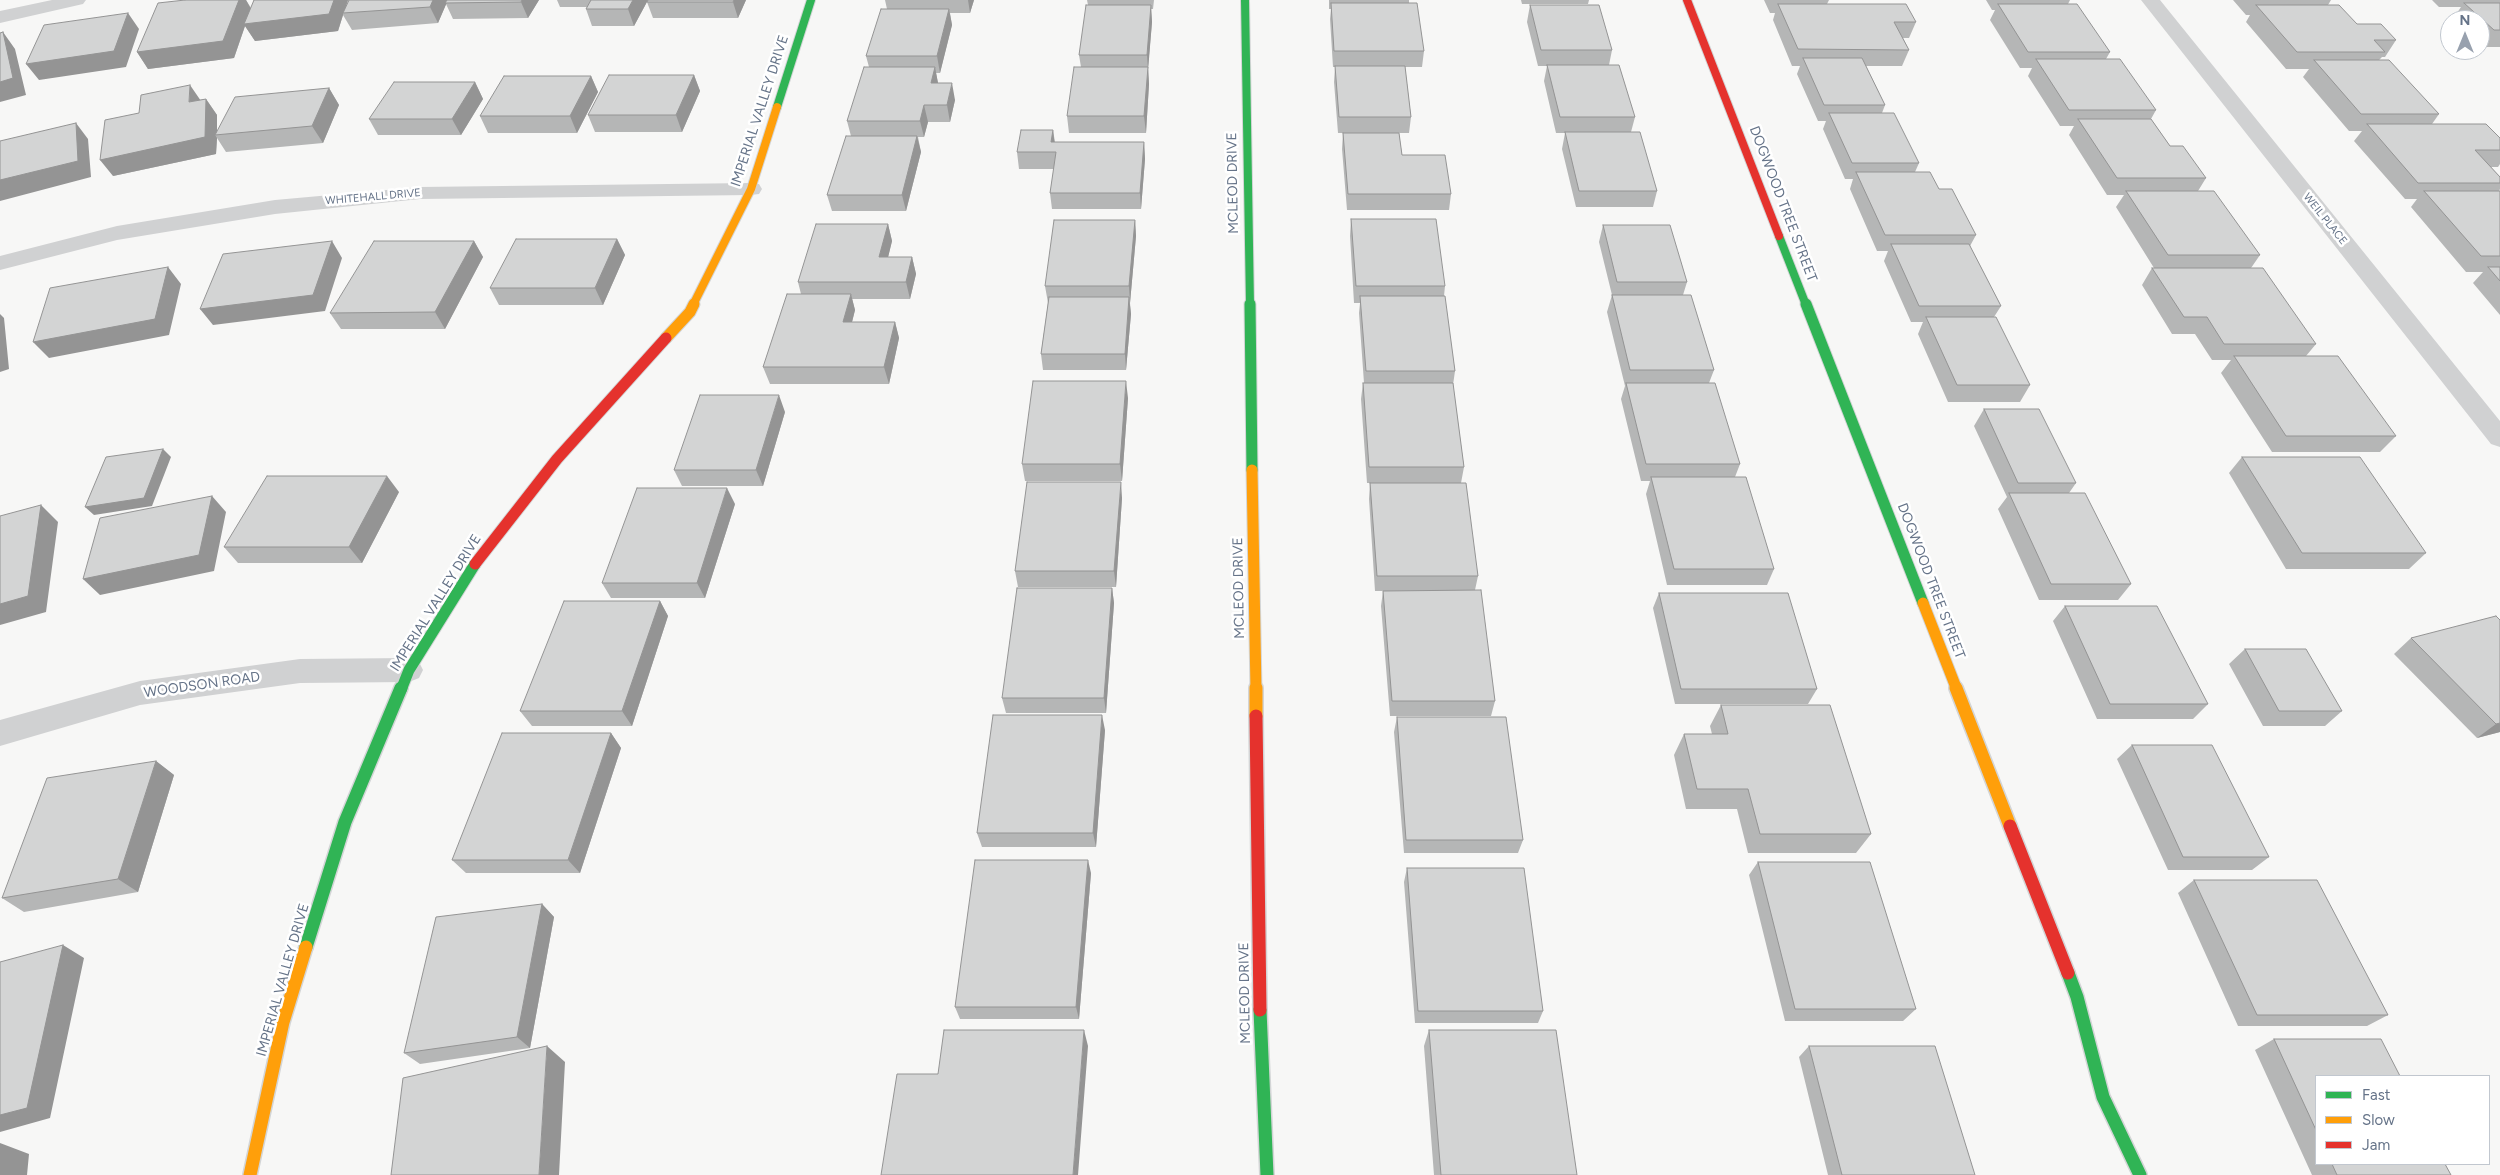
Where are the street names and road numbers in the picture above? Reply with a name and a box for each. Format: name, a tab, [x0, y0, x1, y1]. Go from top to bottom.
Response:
street label: IMPERIAL VALLEY DRIVE	[728, 33, 792, 189]
street label: DOGWOOD TREE STREET	[1746, 124, 1820, 284]
street label: MCLEOD DRIVE	[1224, 132, 1242, 234]
street label: WHITEHALL DRIVE	[325, 186, 421, 208]
street label: WEIL PLACE	[2300, 191, 2350, 247]
street label: DOGWOOD TREE STREET	[1894, 501, 1968, 661]
street label: IMPERIAL VALLEY DRIVE	[387, 531, 485, 675]
street label: MCLEOD DRIVE	[1230, 537, 1248, 639]
street label: WOODSON ROAD	[143, 669, 261, 701]
street label: IMPERIAL VALLEY DRIVE	[253, 902, 313, 1058]
street label: MCLEOD DRIVE	[1236, 942, 1254, 1044]

